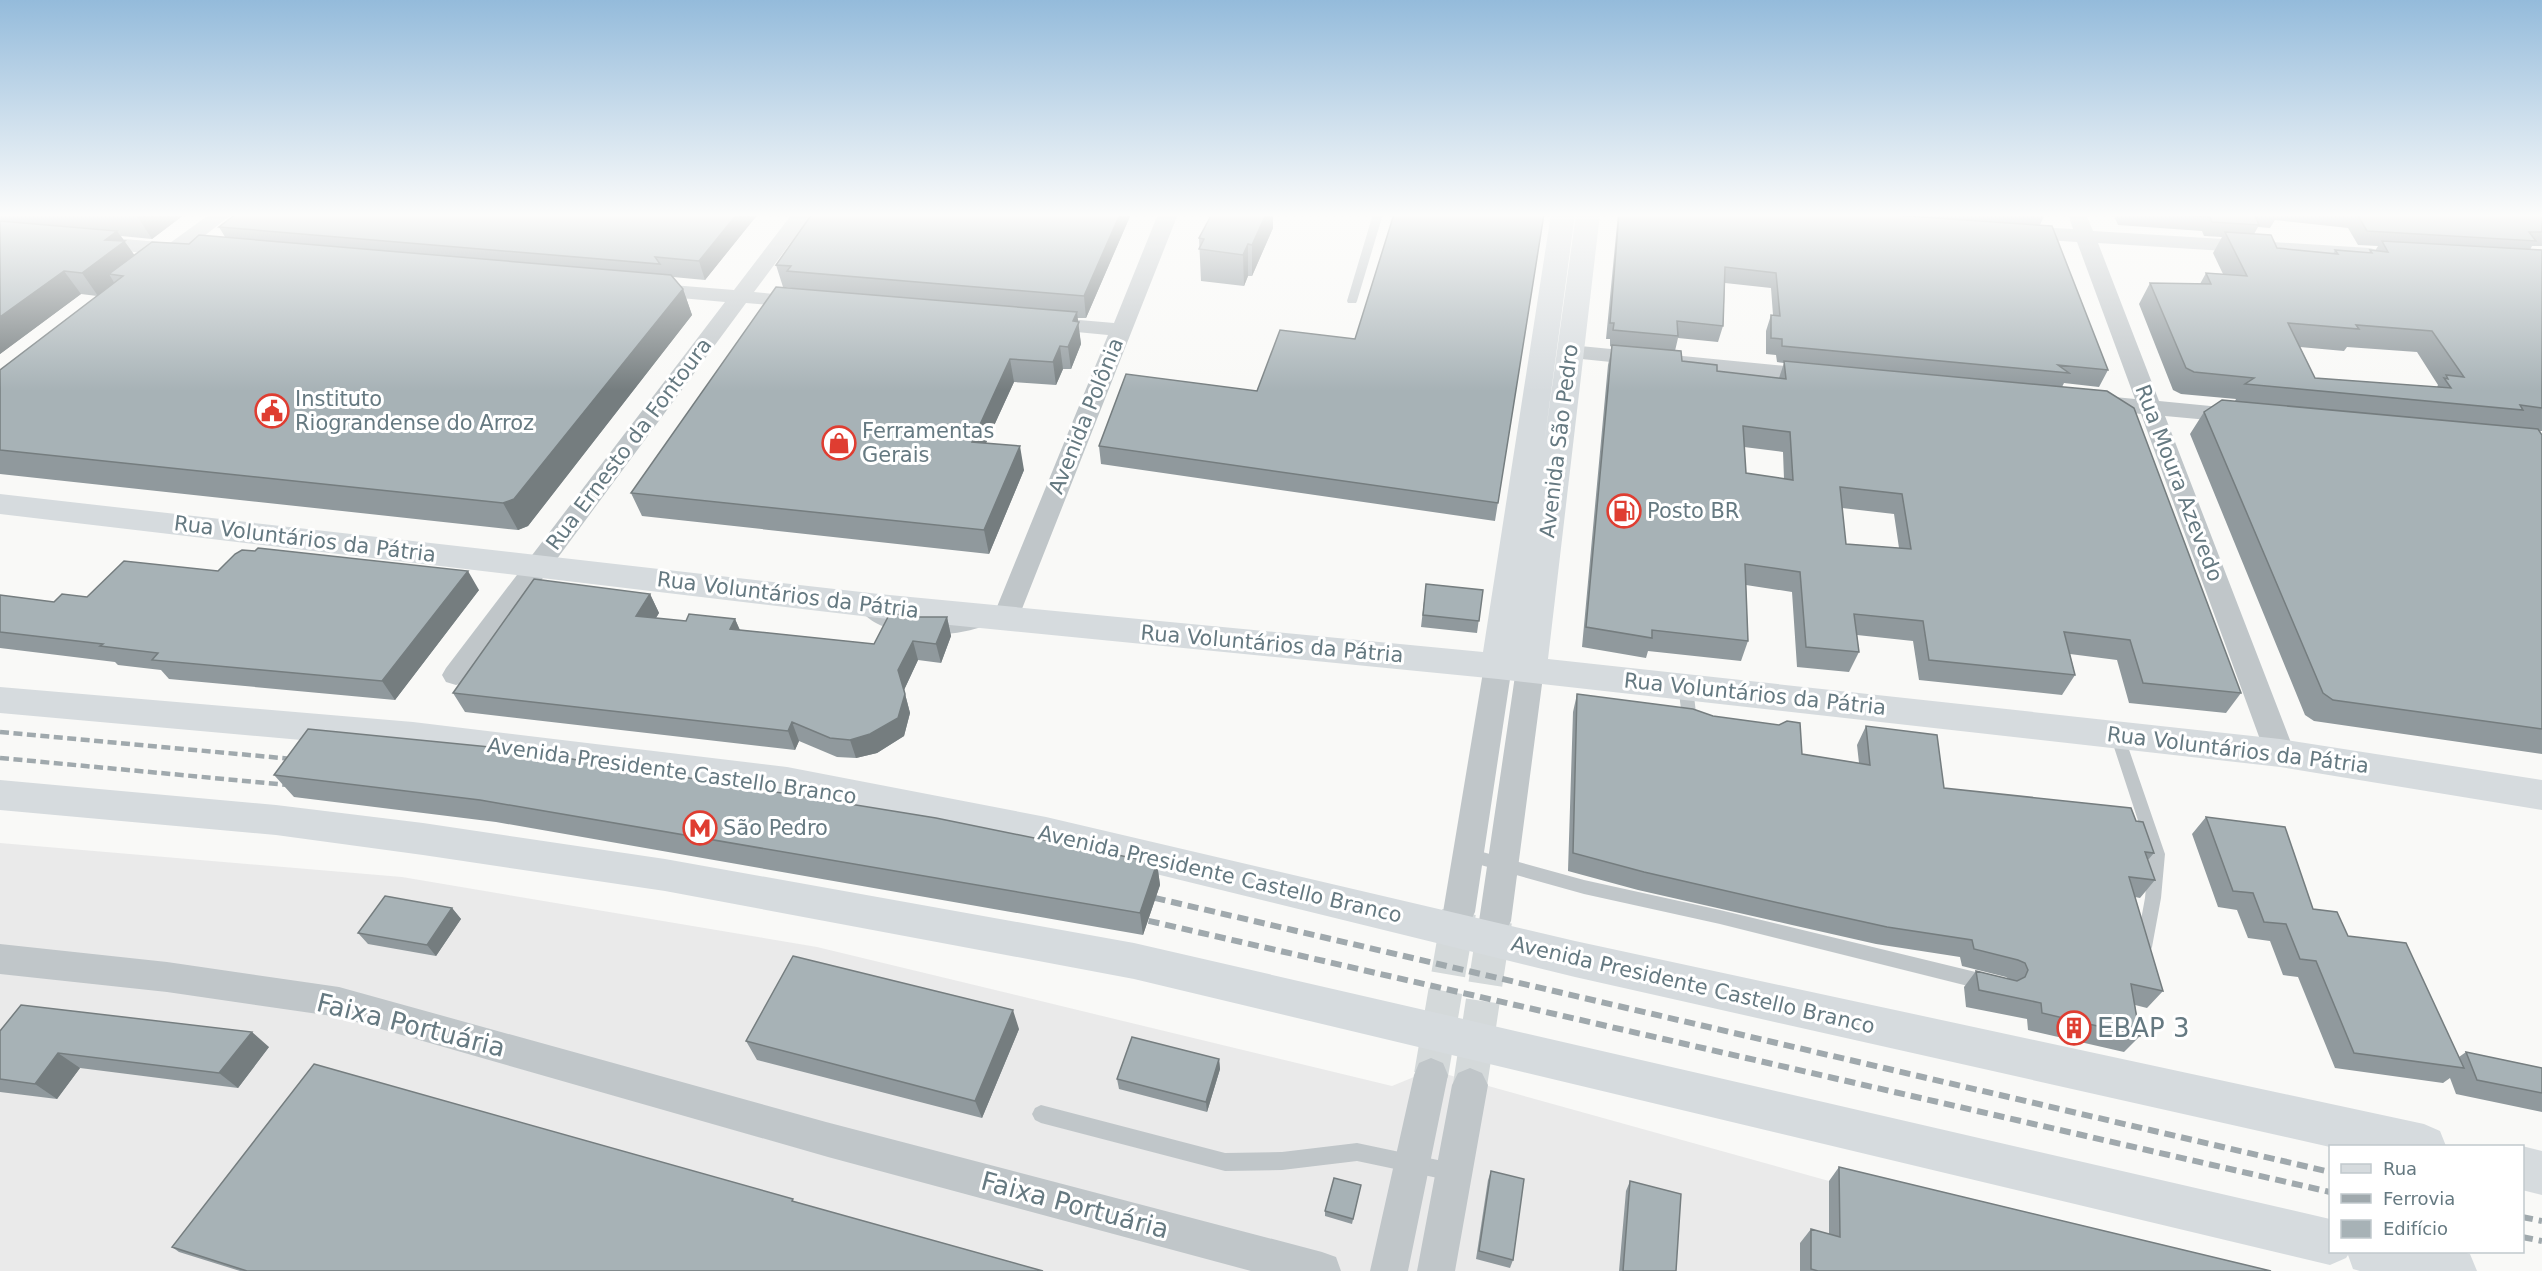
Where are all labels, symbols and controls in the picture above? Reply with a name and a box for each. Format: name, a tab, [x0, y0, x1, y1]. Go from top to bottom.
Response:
street label: Rua Ernesto da Fontoura	[541, 333, 717, 555]
street label: Avenida Polônia	[1044, 335, 1128, 497]
street label: Avenida São Pedro	[1535, 343, 1583, 539]
street label: Rua Moura Azevedo	[2130, 381, 2228, 585]
place label: Instituto Riograndense do Arroz	[295, 387, 534, 435]
public building icon: Instituto Riograndense do Arroz	[254, 393, 290, 429]
place label: Ferramentas Gerais	[862, 419, 994, 467]
shop icon: Ferramentas Gerais	[821, 425, 857, 461]
fuel station icon: Posto BR	[1606, 493, 1642, 529]
place label: Posto BR	[1647, 499, 1739, 523]
street label: Rua Voluntários da Pátria	[173, 511, 437, 567]
street label: Rua Voluntários da Pátria	[656, 567, 920, 623]
street label: Rua Voluntários da Pátria	[1140, 621, 1404, 667]
street label: Rua Voluntários da Pátria	[1623, 668, 1887, 720]
street label: Rua Voluntários da Pátria	[2106, 722, 2370, 778]
street label: Avenida Presidente Castello Branco	[486, 733, 858, 809]
metro station icon: São Pedro	[682, 810, 718, 846]
place label: São Pedro	[723, 816, 828, 840]
street label: Avenida Presidente Castello Branco	[1036, 820, 1404, 928]
street label: Avenida Presidente Castello Branco	[1509, 931, 1877, 1039]
street label: Faixa Portuária	[314, 987, 508, 1063]
building icon: EBAP 3	[2056, 1010, 2092, 1046]
place label: EBAP 3	[2097, 1013, 2190, 1043]
legend	[2329, 1145, 2524, 1253]
text: Rua	[2383, 1158, 2417, 1179]
street label: Faixa Portuária	[978, 1166, 1172, 1244]
text: Ferrovia	[2383, 1188, 2455, 1209]
text: Edifício	[2383, 1218, 2448, 1239]

